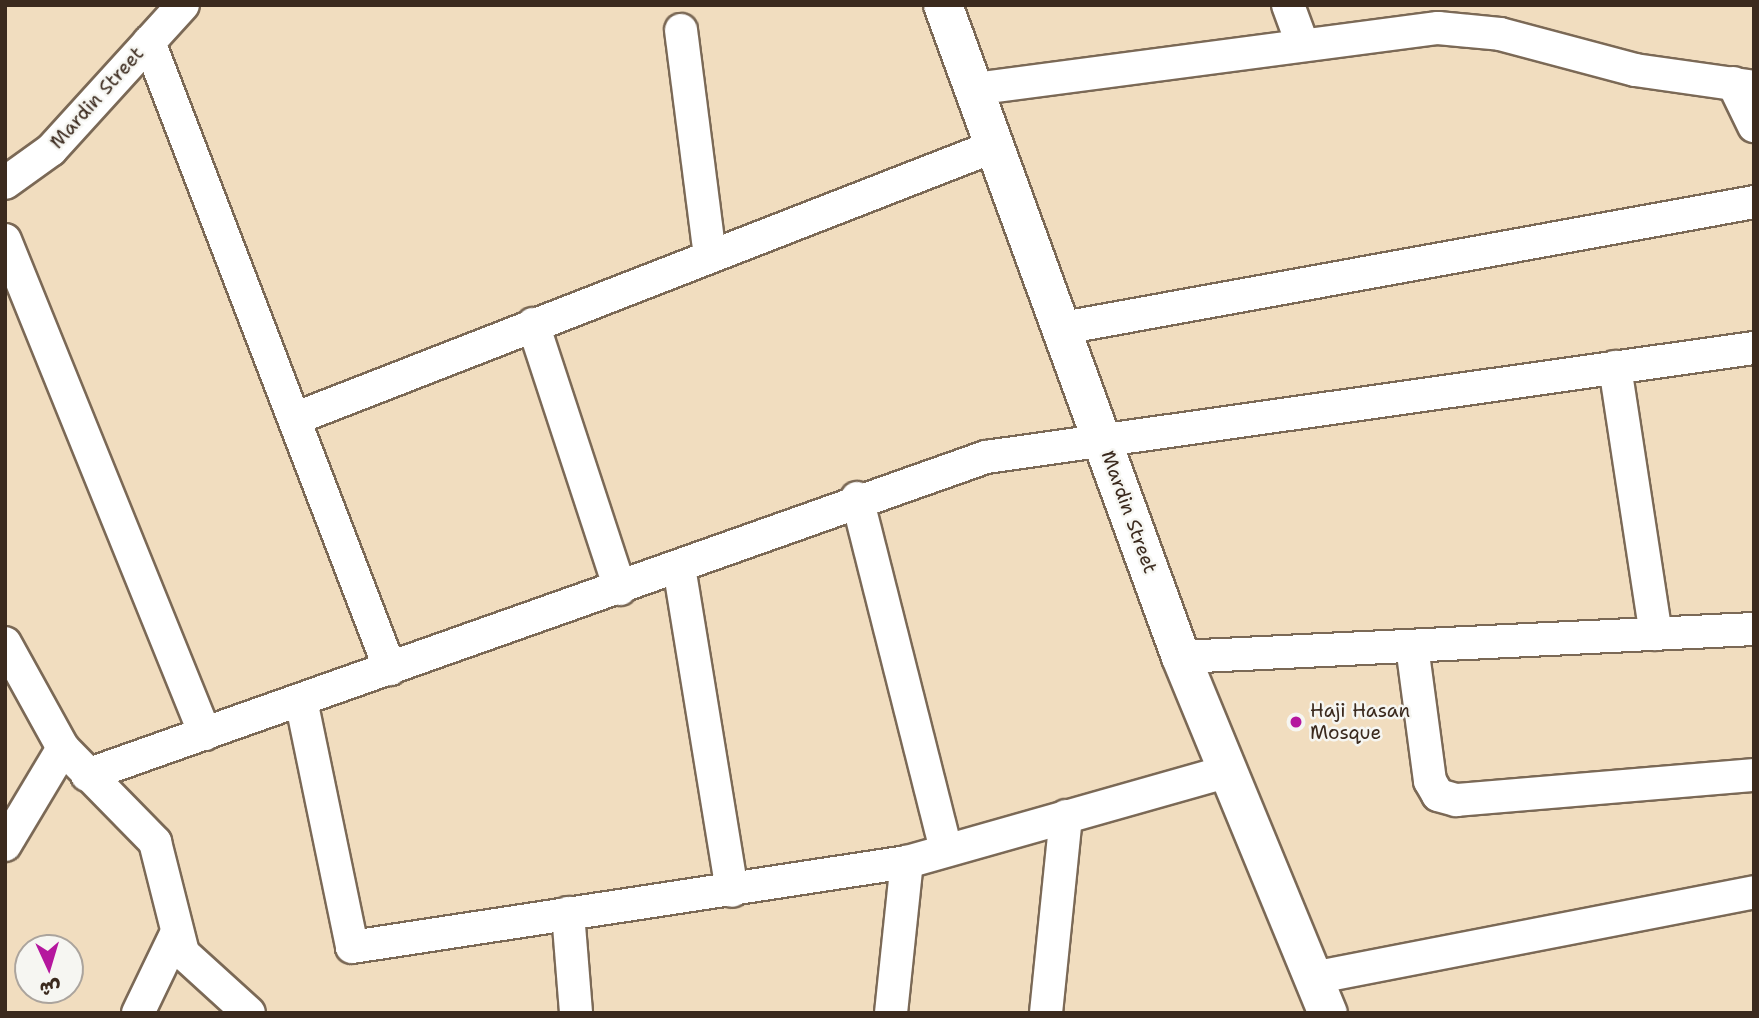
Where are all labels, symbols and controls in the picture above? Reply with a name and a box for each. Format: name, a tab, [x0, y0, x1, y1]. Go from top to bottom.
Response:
street label: Mardin Street	[45, 42, 149, 154]
street label: Mardin Street	[1096, 448, 1162, 576]
place label: Haji Hasan Mosque	[1310, 700, 1410, 744]
marker: Haji Hasan Mosque	[1288, 714, 1304, 730]
north arrow	[14, 934, 84, 1004]
text: ش	[39, 975, 62, 1002]

